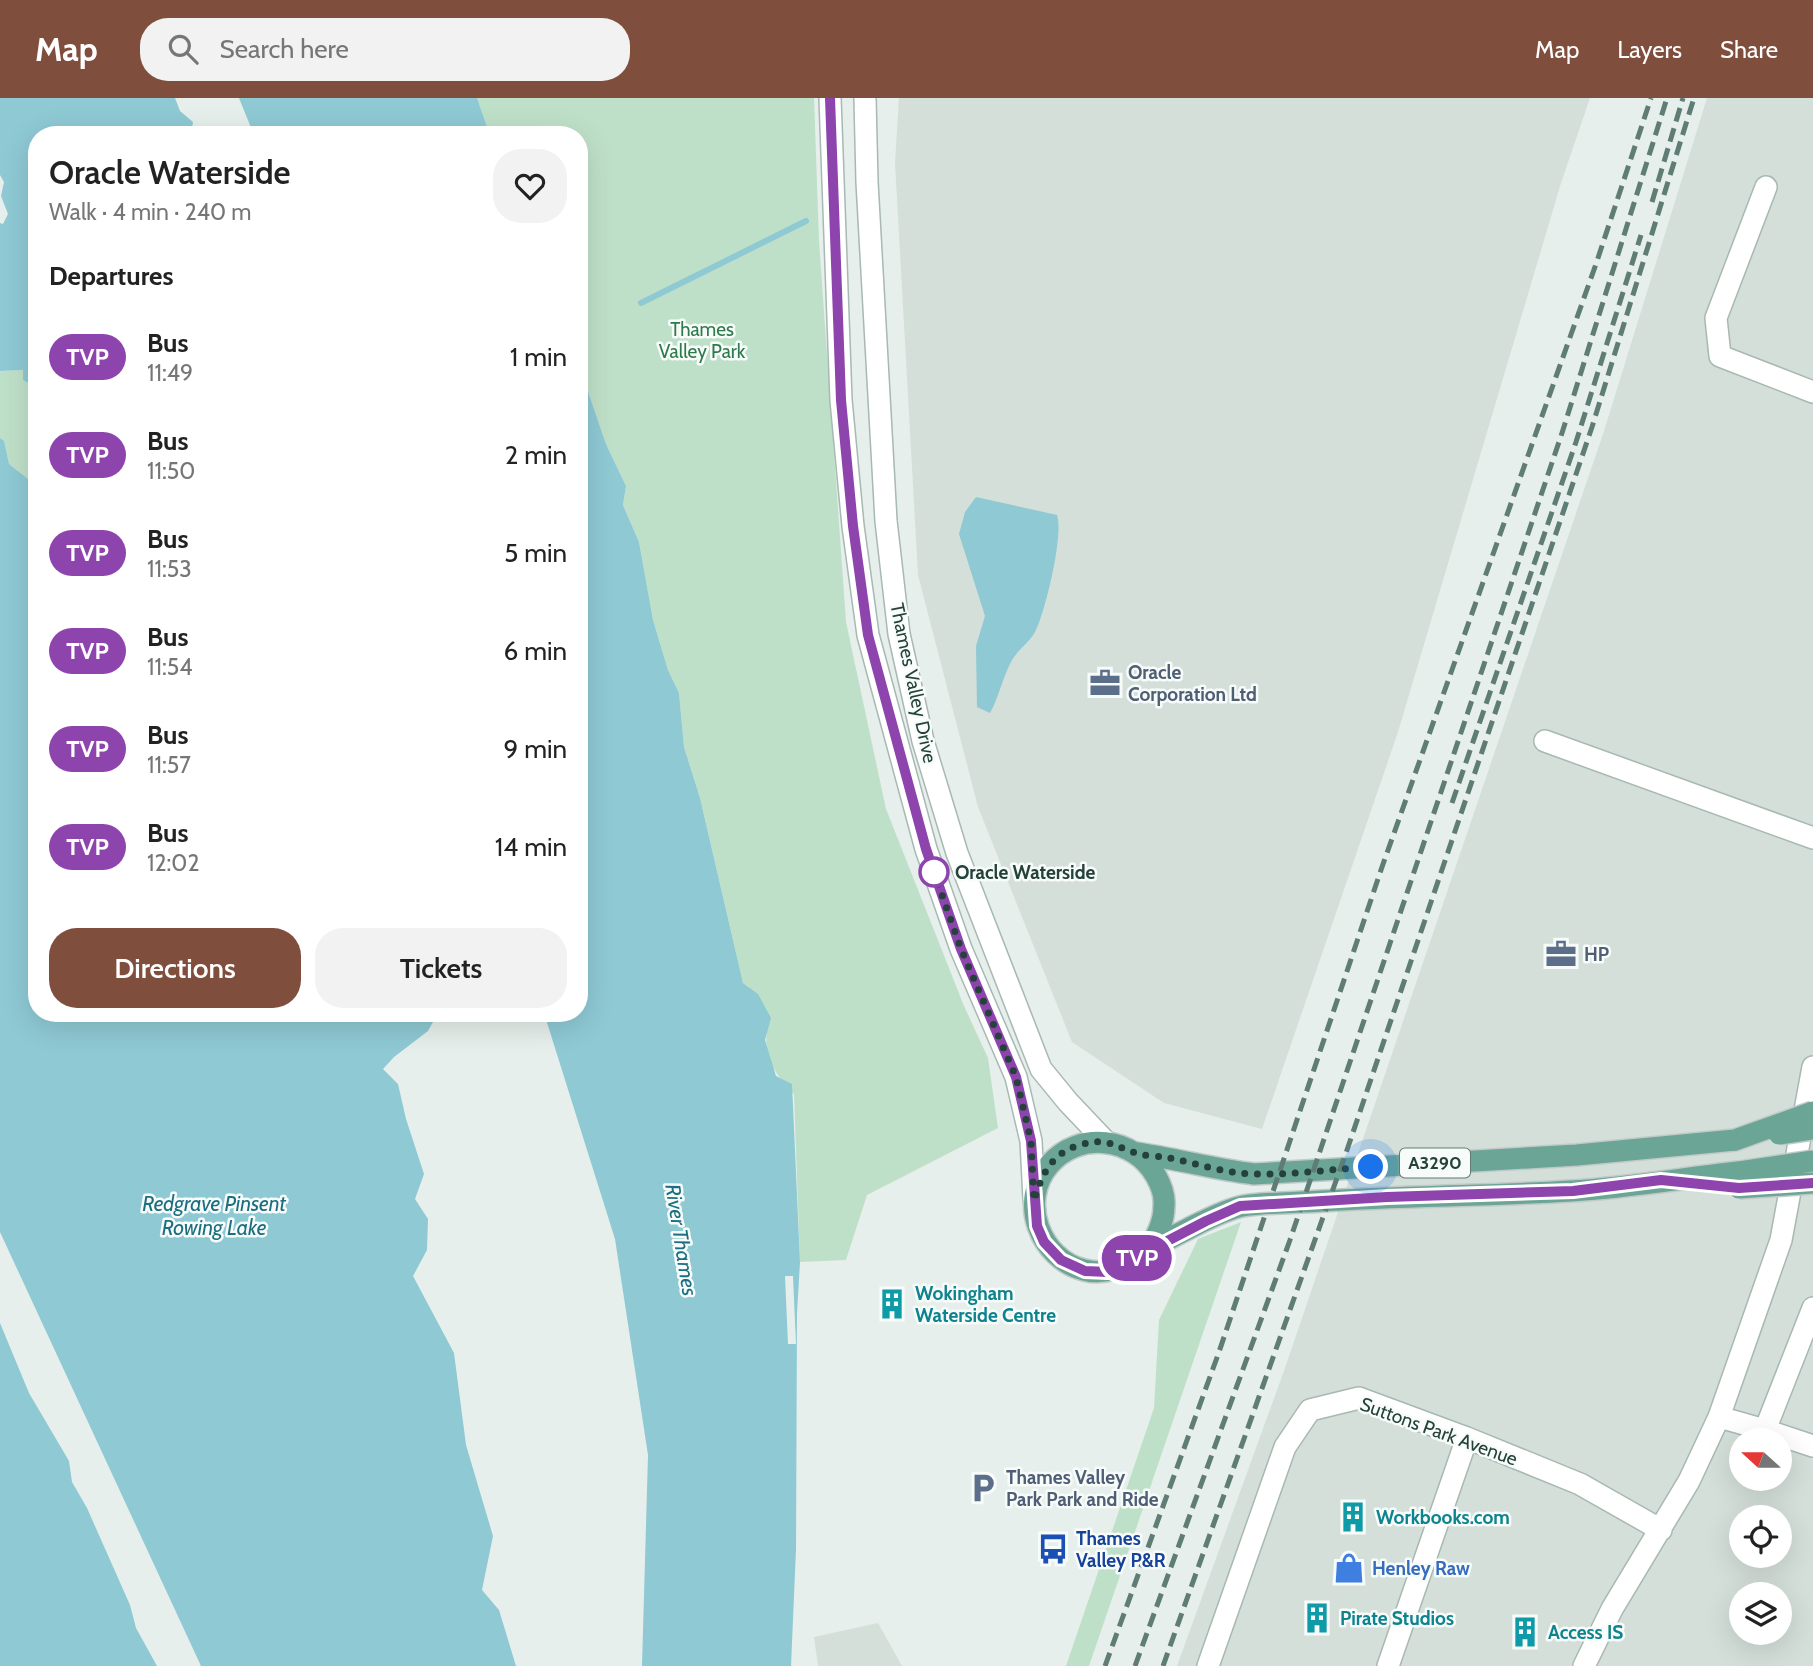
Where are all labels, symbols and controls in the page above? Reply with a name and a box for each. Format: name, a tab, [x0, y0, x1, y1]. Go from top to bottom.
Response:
search box	[140, 18, 630, 81]
text: Map	[35, 29, 98, 69]
icon: search	[164, 30, 202, 68]
text: Search here	[220, 33, 349, 65]
text: Map	[1535, 35, 1579, 64]
text: Layers	[1617, 35, 1682, 64]
text: Share	[1720, 35, 1778, 64]
button: heart	[493, 149, 567, 223]
text: Oracle Waterside	[49, 152, 291, 192]
text: Walk · 4 min · 240 m	[49, 198, 251, 226]
text: Departures	[49, 260, 173, 292]
park label: Thames Valley Park	[659, 318, 746, 363]
text: Bus	[147, 327, 188, 359]
text: 1 min	[510, 341, 567, 373]
text: TVP	[66, 342, 109, 371]
text: 11:49	[147, 359, 193, 387]
text: Bus	[147, 425, 188, 457]
text: 2 min	[505, 439, 567, 471]
text: TVP	[66, 440, 109, 469]
text: 11:50	[147, 457, 195, 485]
text: Bus	[147, 523, 188, 555]
text: 5 min	[504, 537, 567, 569]
text: TVP	[66, 538, 109, 567]
text: 11:53	[147, 555, 192, 583]
street label: Thames Valley Drive	[885, 601, 942, 765]
text: Bus	[147, 621, 188, 653]
text: 6 min	[504, 635, 567, 667]
text: TVP	[66, 636, 109, 665]
text: 11:54	[147, 653, 193, 681]
place label: Oracle Corporation Ltd	[1128, 661, 1257, 706]
office icon: Oracle Corporation Ltd	[1088, 666, 1122, 700]
text: Bus	[147, 719, 188, 751]
text: 9 min	[504, 733, 567, 765]
text: TVP	[66, 734, 109, 763]
text: 11:57	[147, 751, 191, 779]
text: Bus	[147, 817, 188, 849]
text: 14 min	[495, 831, 567, 863]
text: TVP	[66, 832, 109, 861]
text: 12:02	[147, 849, 199, 877]
marker: Oracle Waterside	[919, 857, 949, 887]
place label: Oracle Waterside	[955, 861, 1095, 884]
button: Directions	[49, 928, 301, 1008]
button: Tickets	[315, 928, 567, 1008]
office icon: HP	[1544, 937, 1578, 971]
place label: HP	[1584, 943, 1609, 966]
road number: A3290	[1400, 1148, 1470, 1178]
your location	[1353, 1149, 1388, 1184]
water label: River Thames	[660, 1182, 703, 1298]
water label: Redgrave Pinsent Rowing Lake	[142, 1191, 286, 1240]
line badge: TVP	[1097, 1235, 1177, 1281]
text: TVP	[1116, 1243, 1158, 1272]
place label: Wokingham Waterside Centre	[915, 1282, 1056, 1327]
building icon: Wokingham Waterside Centre	[875, 1287, 909, 1321]
street label: Suttons Park Avenue	[1357, 1392, 1521, 1471]
north arrow	[1729, 1428, 1792, 1491]
map controls	[1729, 1428, 1792, 1645]
place label: Thames Valley Park Park and Ride	[1006, 1466, 1159, 1511]
parking icon: Thames Valley Park Park and Ride	[966, 1471, 1000, 1505]
building icon: Workbooks.com	[1336, 1500, 1370, 1534]
button: locate	[1729, 1505, 1792, 1568]
place label: Workbooks.com	[1376, 1506, 1510, 1529]
place label: Thames Valley P&R	[1076, 1527, 1166, 1572]
bus stop icon: Thames Valley P&R	[1036, 1532, 1070, 1566]
shop icon: Henley Raw	[1332, 1551, 1366, 1585]
place label: Henley Raw	[1372, 1557, 1470, 1580]
button: layers	[1729, 1582, 1792, 1645]
building icon: Pirate Studios	[1300, 1601, 1334, 1635]
place label: Pirate Studios	[1340, 1607, 1454, 1630]
building icon: Access IS	[1508, 1615, 1542, 1649]
place label: Access IS	[1548, 1621, 1623, 1644]

